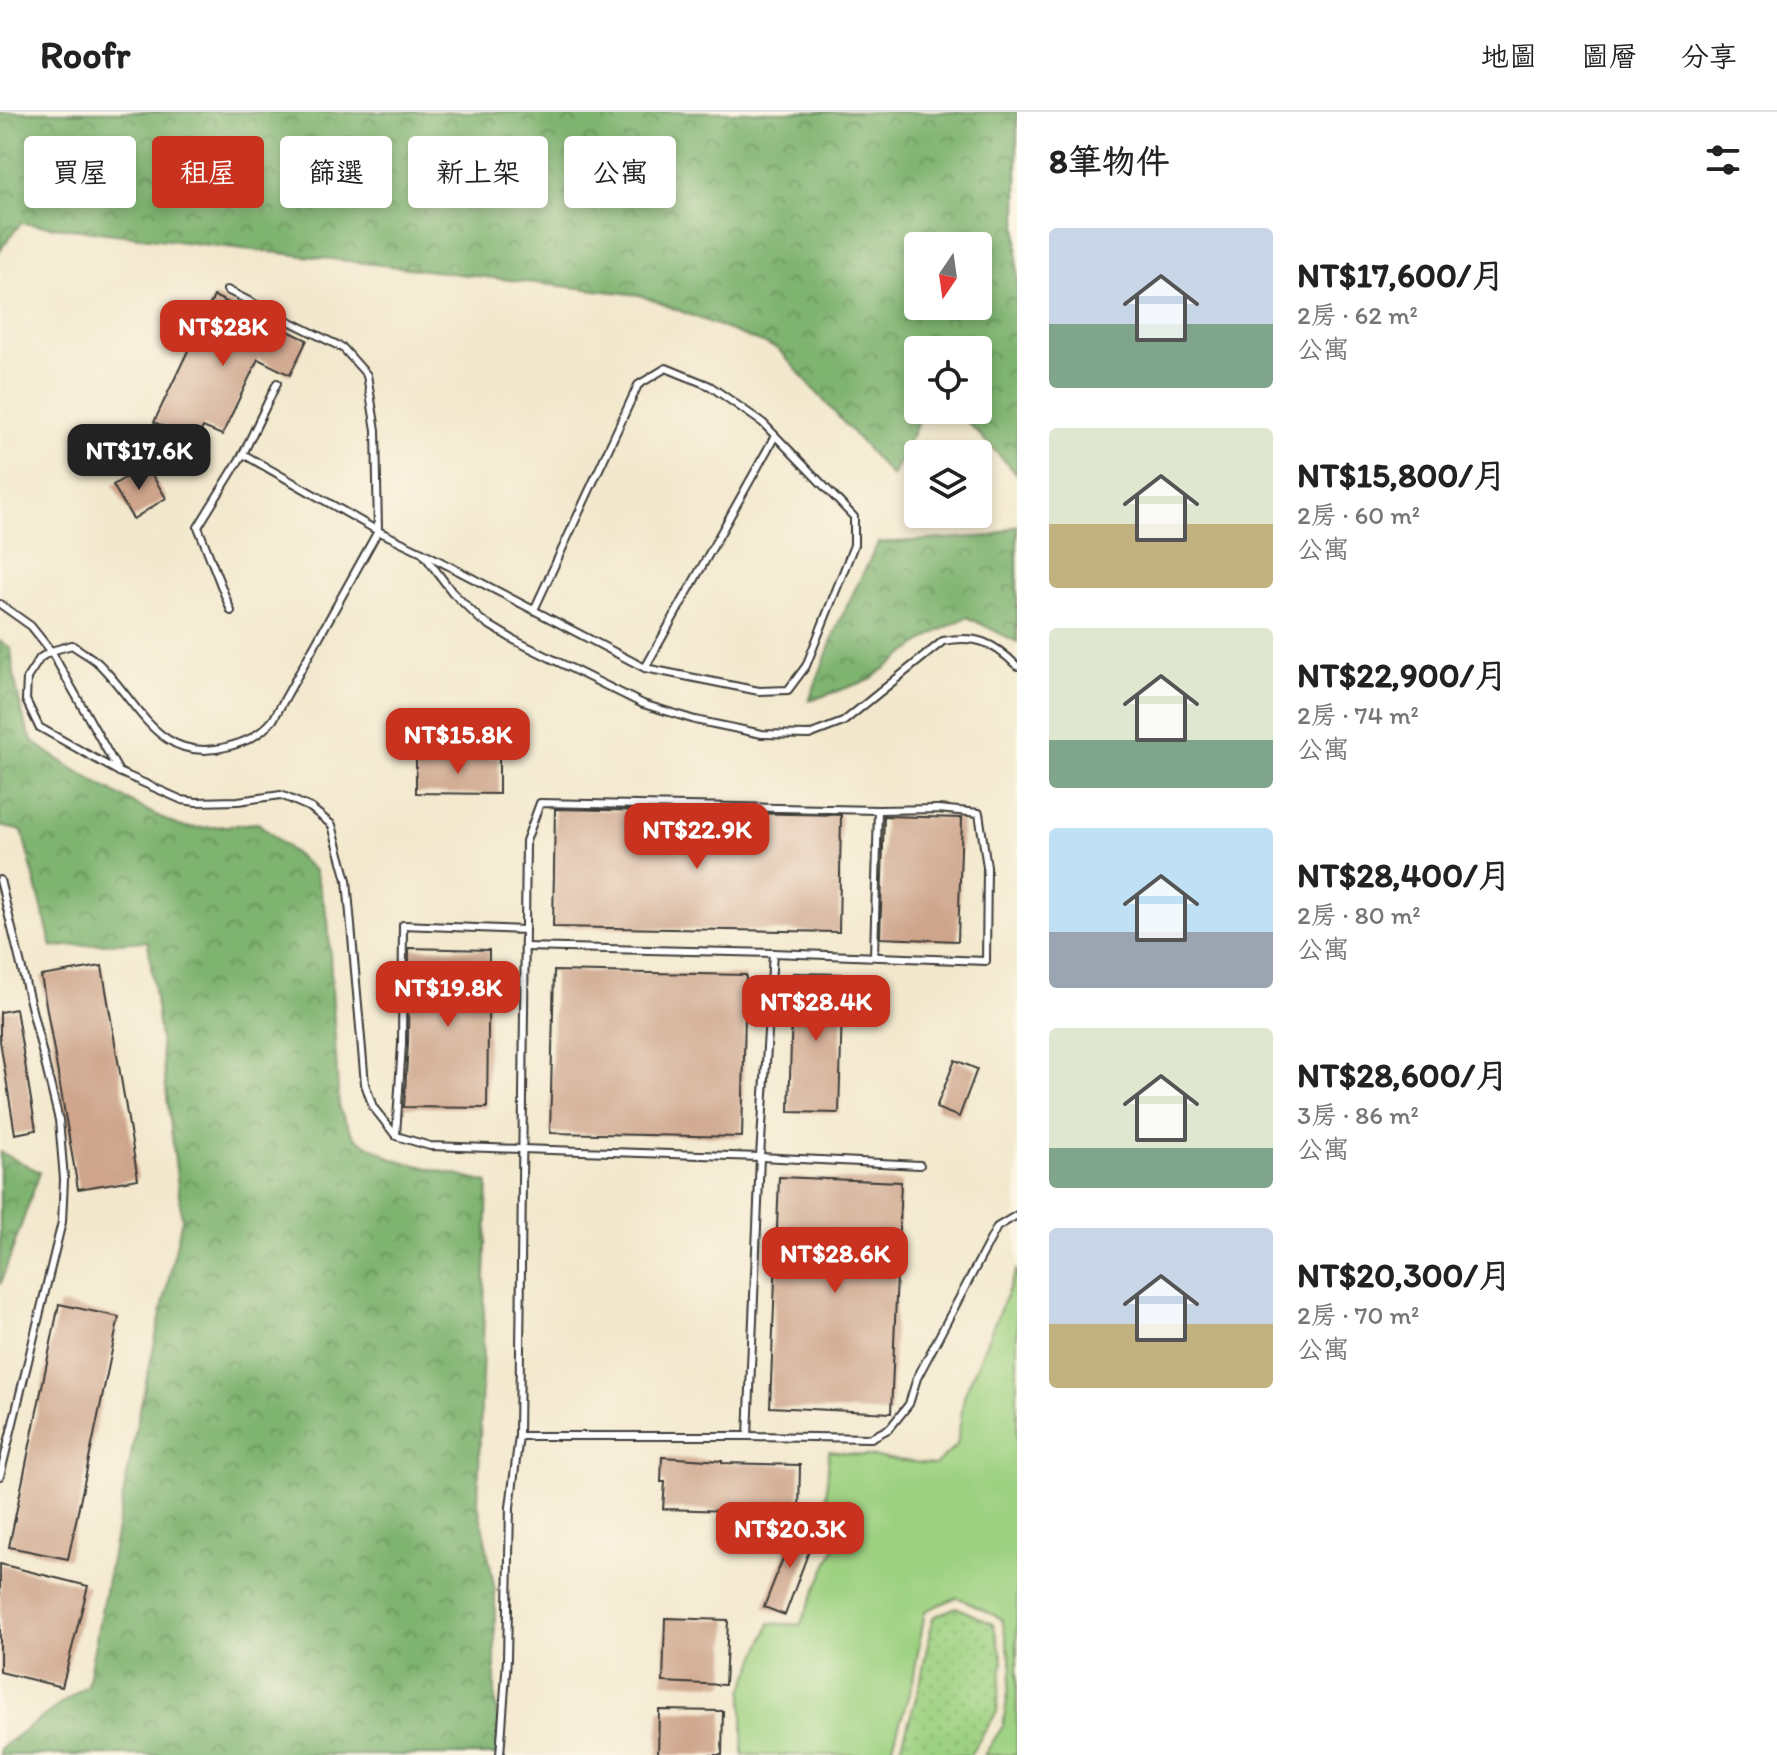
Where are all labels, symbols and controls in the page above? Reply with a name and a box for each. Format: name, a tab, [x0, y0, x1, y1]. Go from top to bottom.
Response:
text: Roofr	[40, 32, 130, 78]
text: 地圖	[1481, 39, 1537, 73]
text: 圖層	[1581, 39, 1637, 73]
text: 分享	[1681, 39, 1737, 73]
chip: 買屋	[24, 136, 136, 208]
chip: 租屋	[152, 136, 264, 208]
chip: 篩選	[280, 136, 392, 208]
chip: 新上架	[408, 136, 548, 208]
chip: 公寓	[564, 136, 676, 208]
icon: filters	[1701, 138, 1745, 182]
text: 8筆物件	[1049, 141, 1170, 182]
north arrow	[904, 232, 992, 320]
map controls	[904, 232, 992, 528]
text: NT$17,600/月	[1297, 255, 1505, 296]
icon: home	[1113, 260, 1209, 356]
text: 2房 · 62 m²	[1297, 299, 1418, 331]
pin: NT$28K	[158, 300, 288, 368]
text: NT$28K	[178, 310, 268, 342]
text: 公寓	[1297, 333, 1349, 365]
button: locate	[904, 336, 992, 424]
pin: NT$17.6K	[56, 424, 222, 492]
text: NT$17.6K	[85, 434, 193, 466]
button: layers	[904, 440, 992, 528]
text: NT$15,800/月	[1297, 455, 1507, 496]
icon: home	[1113, 460, 1209, 556]
text: 2房 · 60 m²	[1297, 499, 1420, 531]
text: 公寓	[1297, 533, 1349, 565]
text: NT$22,900/月	[1297, 655, 1508, 696]
icon: home	[1113, 660, 1209, 756]
text: 2房 · 74 m²	[1297, 699, 1419, 731]
pin: NT$15.8K	[375, 708, 541, 776]
text: NT$15.8K	[404, 718, 512, 750]
text: 公寓	[1297, 733, 1349, 765]
pin: NT$22.9K	[614, 803, 780, 871]
text: NT$22.9K	[642, 813, 752, 845]
text: NT$28,400/月	[1297, 855, 1511, 896]
icon: home	[1113, 860, 1209, 956]
text: 2房 · 80 m²	[1297, 899, 1421, 931]
text: 公寓	[1297, 933, 1349, 965]
pin: NT$19.8K	[365, 961, 531, 1029]
text: NT$19.8K	[394, 971, 502, 1003]
pin: NT$28.4K	[733, 975, 899, 1043]
text: NT$28.4K	[760, 985, 872, 1017]
text: NT$28,600/月	[1297, 1055, 1509, 1096]
icon: home	[1113, 1060, 1209, 1156]
text: 3房 · 86 m²	[1297, 1099, 1419, 1131]
text: 公寓	[1297, 1133, 1349, 1165]
pin: NT$28.6K	[752, 1227, 918, 1295]
text: NT$28.6K	[780, 1237, 890, 1269]
text: NT$20,300/月	[1297, 1255, 1512, 1296]
icon: home	[1113, 1260, 1209, 1356]
text: 2房 · 70 m²	[1297, 1299, 1419, 1331]
text: 公寓	[1297, 1333, 1349, 1365]
pin: NT$20.3K	[707, 1502, 873, 1570]
text: NT$20.3K	[734, 1512, 846, 1544]

